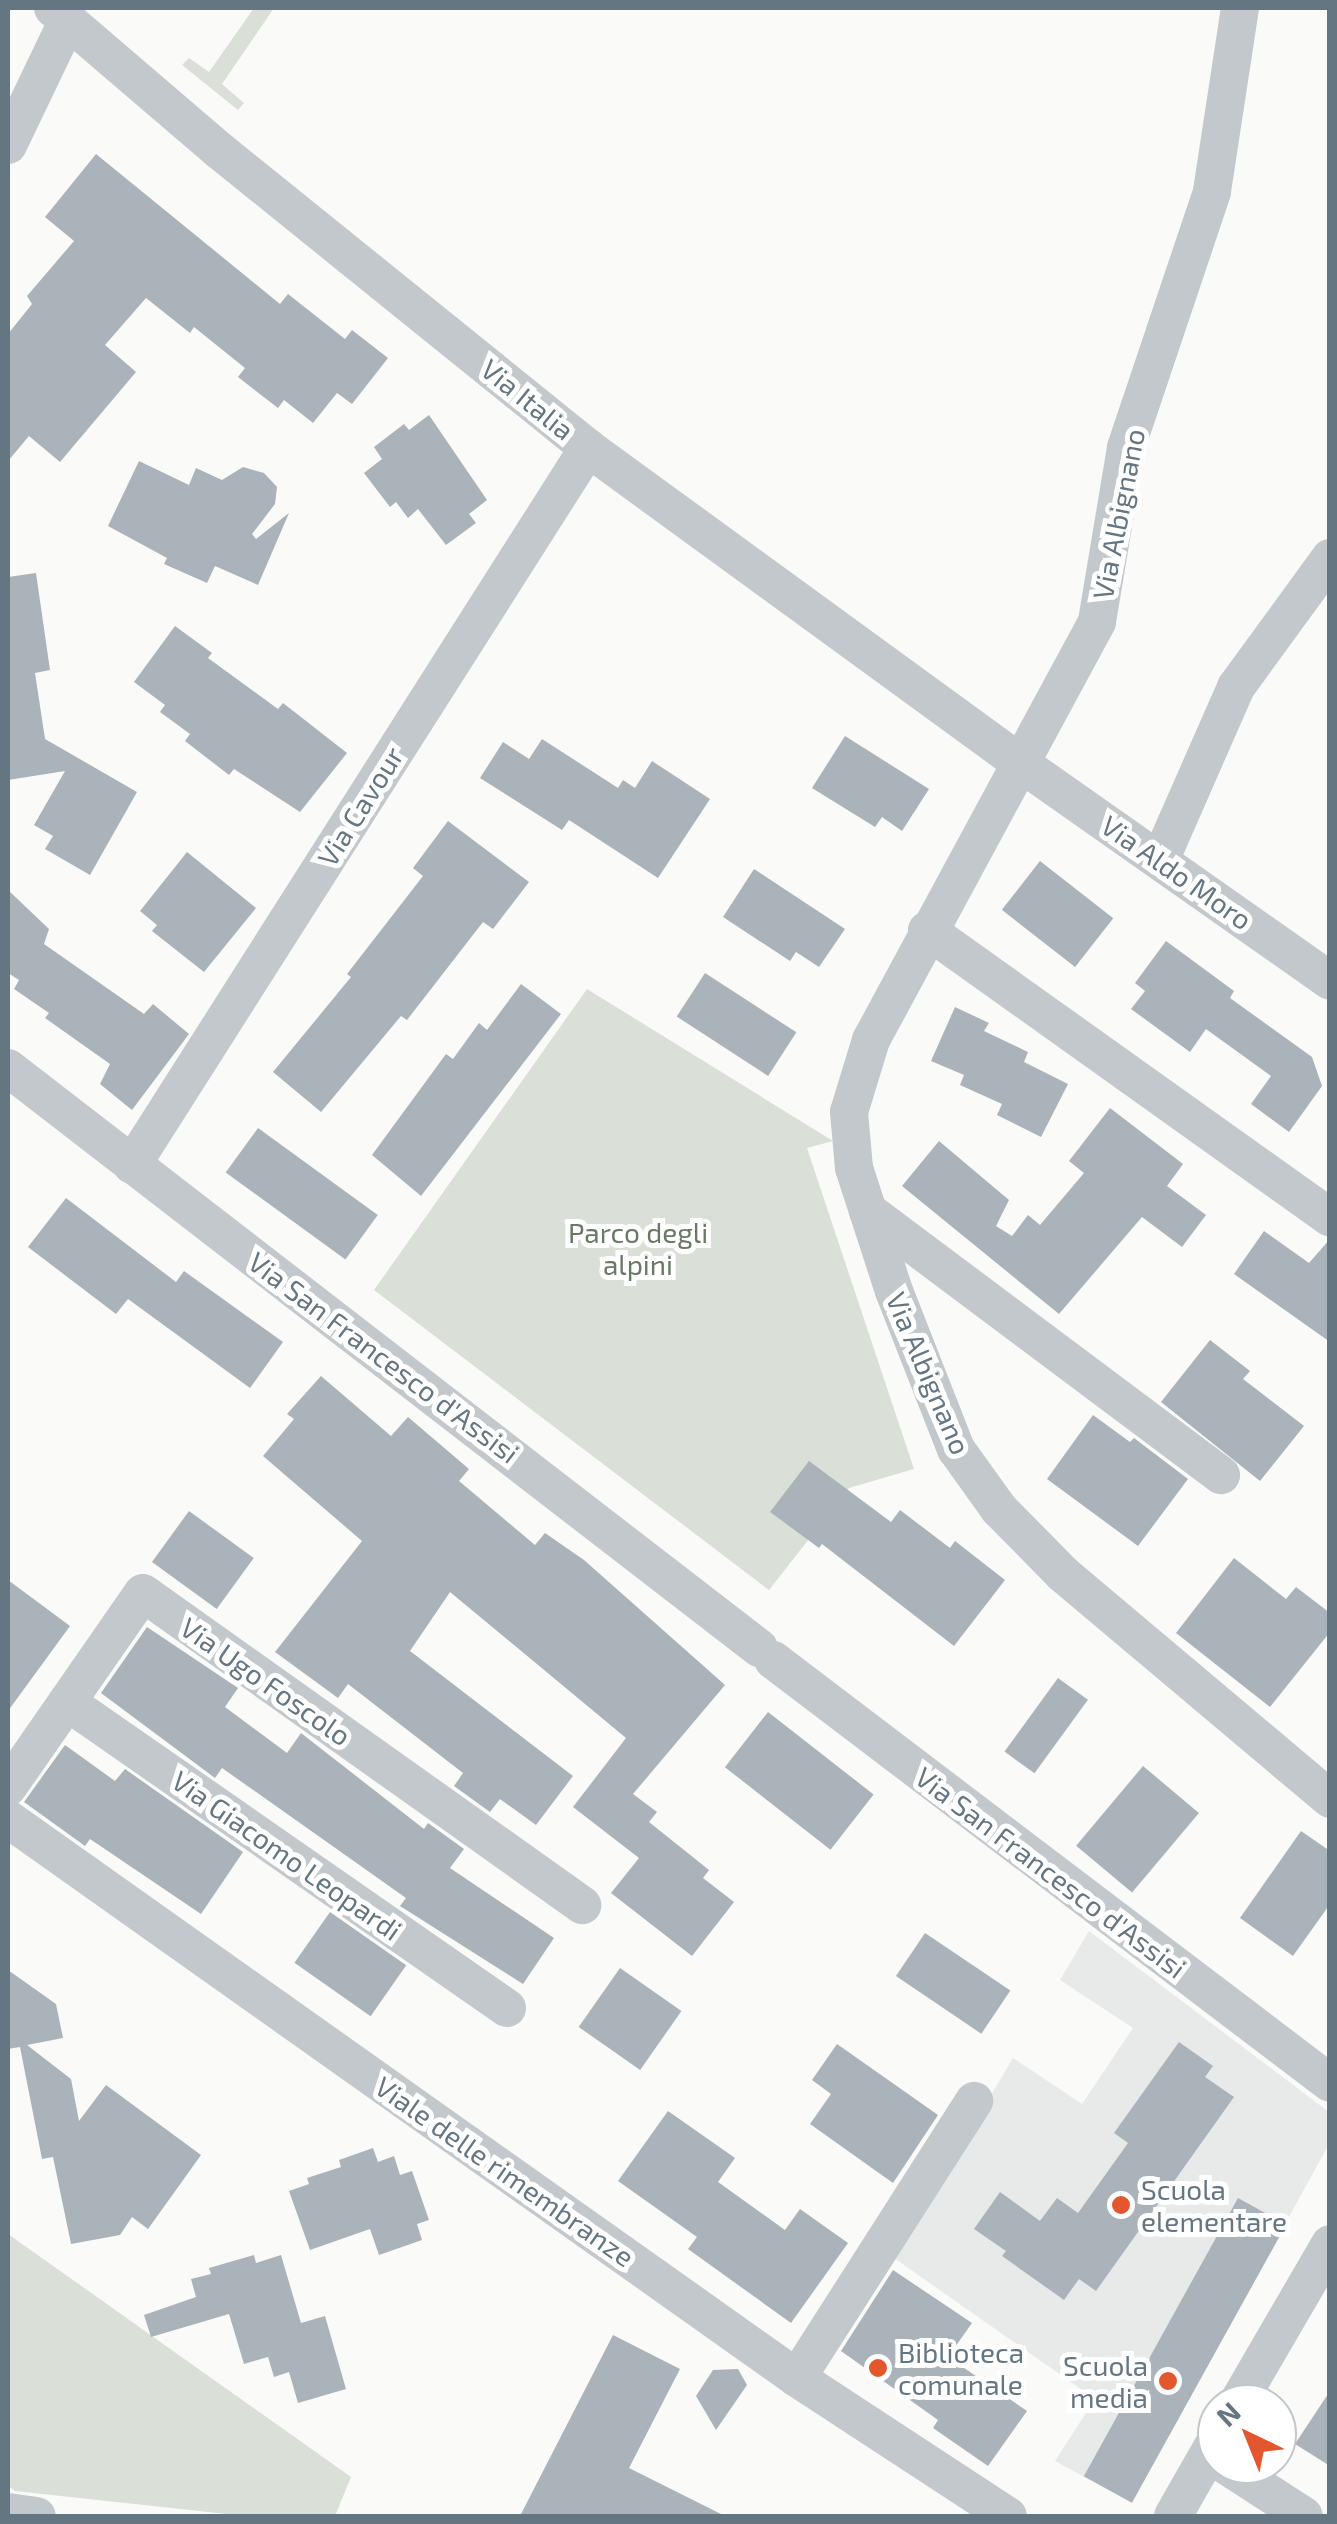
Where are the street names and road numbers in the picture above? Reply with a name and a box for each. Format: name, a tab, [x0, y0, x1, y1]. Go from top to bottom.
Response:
street label: Via Italia	[475, 351, 581, 447]
street label: Via Albignano	[1085, 426, 1151, 602]
street label: Via Cavour	[310, 740, 410, 872]
street label: Via Aldo Moro	[1095, 808, 1259, 936]
street label: Via San Francesco d'Assisi	[242, 1244, 526, 1470]
street label: Via Albignano	[880, 1286, 978, 1460]
street label: Via Ugo Foscolo	[174, 1610, 358, 1752]
street label: Via San Francesco d'Assisi	[909, 1759, 1193, 1985]
street label: Via Giacomo Leopardi	[166, 1763, 408, 1947]
street label: Viale delle rimembranze	[369, 2069, 641, 2273]

